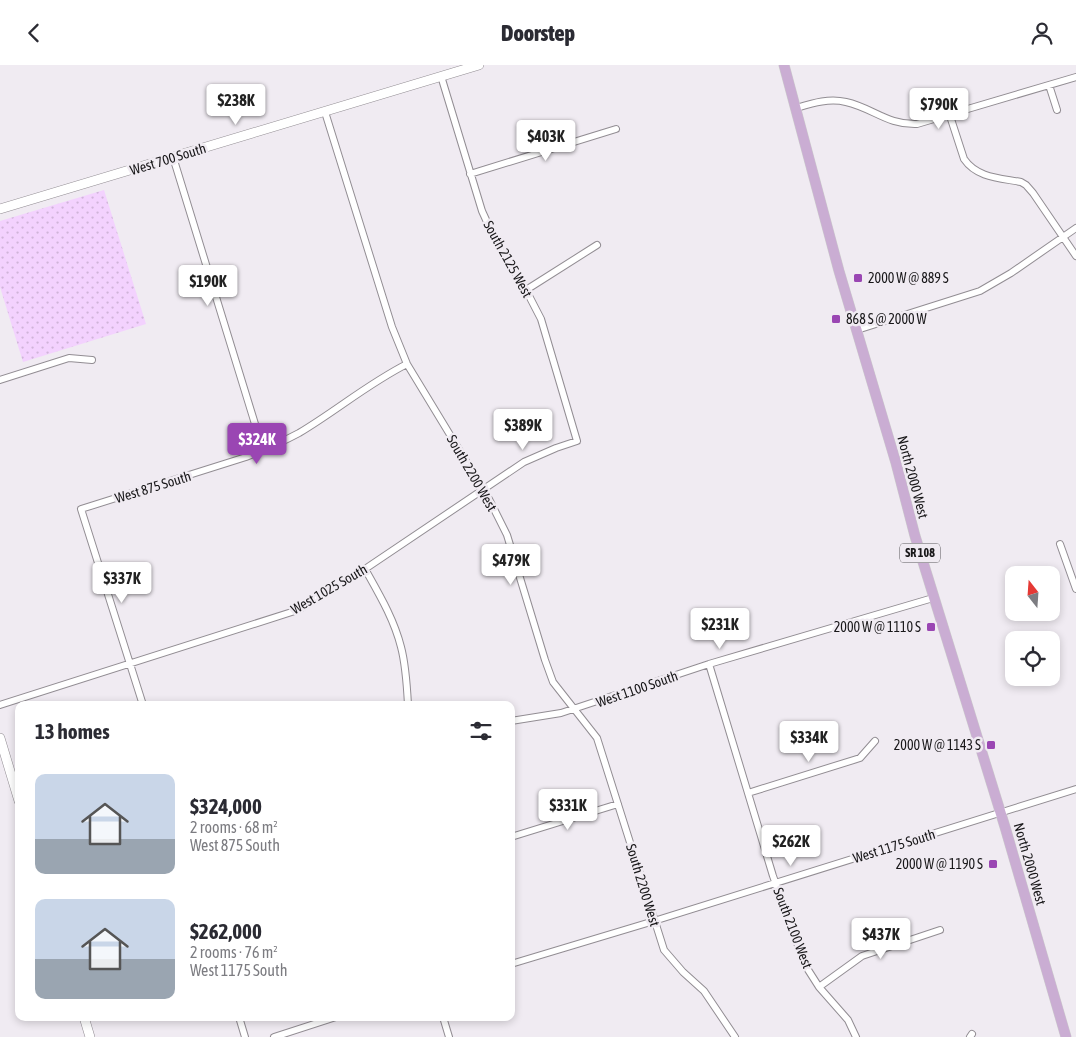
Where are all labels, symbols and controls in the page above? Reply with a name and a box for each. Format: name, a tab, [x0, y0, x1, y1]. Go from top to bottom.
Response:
icon: back	[20, 19, 48, 47]
icon: person	[1028, 19, 1056, 47]
text: Doorstep	[501, 20, 575, 46]
pin: $238K	[201, 83, 271, 126]
pin: $790K	[904, 87, 974, 130]
text: $238K	[217, 91, 255, 109]
text: $790K	[920, 95, 958, 113]
pin: $403K	[511, 119, 581, 162]
text: $403K	[527, 127, 565, 145]
street label: West 700 South	[128, 140, 208, 178]
street label: South 2125 West	[480, 218, 536, 300]
pin: $190K	[173, 265, 243, 307]
place label: 2000 W @ 889 S	[868, 270, 949, 286]
text: $190K	[189, 272, 227, 290]
marker: 2000 W @ 889 S	[852, 272, 864, 284]
place label: 868 S @ 2000 W	[846, 311, 928, 327]
marker: 868 S @ 2000 W	[830, 313, 842, 325]
pin: $389K	[488, 409, 558, 451]
text: $389K	[504, 416, 542, 434]
pin: $324K	[222, 423, 292, 465]
text: $324K	[238, 430, 276, 448]
street label: South 2200 West	[444, 432, 500, 514]
street label: North 2000 West	[894, 434, 932, 520]
street label: West 875 South	[113, 468, 193, 506]
pin: $479K	[476, 543, 546, 586]
road number: SR 108	[900, 543, 940, 563]
text: $479K	[492, 551, 530, 569]
pin: $337K	[87, 561, 157, 604]
street label: West 1025 South	[288, 561, 370, 617]
north arrow	[1005, 566, 1060, 621]
map controls	[1005, 566, 1060, 686]
text: $337K	[103, 569, 141, 587]
pin: $231K	[685, 607, 755, 650]
text: $231K	[701, 615, 739, 633]
place label: 2000 W @ 1110 S	[834, 619, 921, 635]
marker: 2000 W @ 1110 S	[925, 621, 937, 633]
button: locate	[1005, 631, 1060, 686]
street label: West 1100 South	[594, 668, 680, 710]
icon: filters	[467, 717, 495, 745]
text: 13 homes	[35, 719, 110, 743]
pin: $334K	[774, 721, 844, 763]
text: $334K	[790, 728, 828, 746]
place label: 2000 W @ 1143 S	[894, 737, 981, 753]
marker: 2000 W @ 1143 S	[985, 739, 997, 751]
pin: $331K	[533, 789, 603, 831]
icon: home	[75, 794, 135, 854]
text: $324,000	[190, 794, 262, 818]
text: $331K	[549, 796, 587, 814]
text: 2 rooms · 68 m²	[190, 818, 278, 836]
street label: North 2000 West	[1011, 821, 1049, 907]
pin: $262K	[756, 825, 826, 867]
street label: West 1175 South	[851, 826, 937, 866]
text: $262K	[772, 832, 810, 850]
text: West 875 South	[190, 836, 280, 854]
street label: South 2200 West	[623, 842, 663, 928]
place label: 2000 W @ 1190 S	[896, 856, 983, 872]
marker: 2000 W @ 1190 S	[987, 858, 999, 870]
street label: South 2100 West	[770, 885, 816, 971]
pin: $437K	[846, 917, 916, 960]
icon: home	[75, 919, 135, 979]
text: $262,000	[190, 919, 262, 943]
text: $437K	[862, 925, 900, 943]
text: 2 rooms · 76 m²	[190, 943, 278, 961]
text: West 1175 South	[190, 961, 287, 979]

